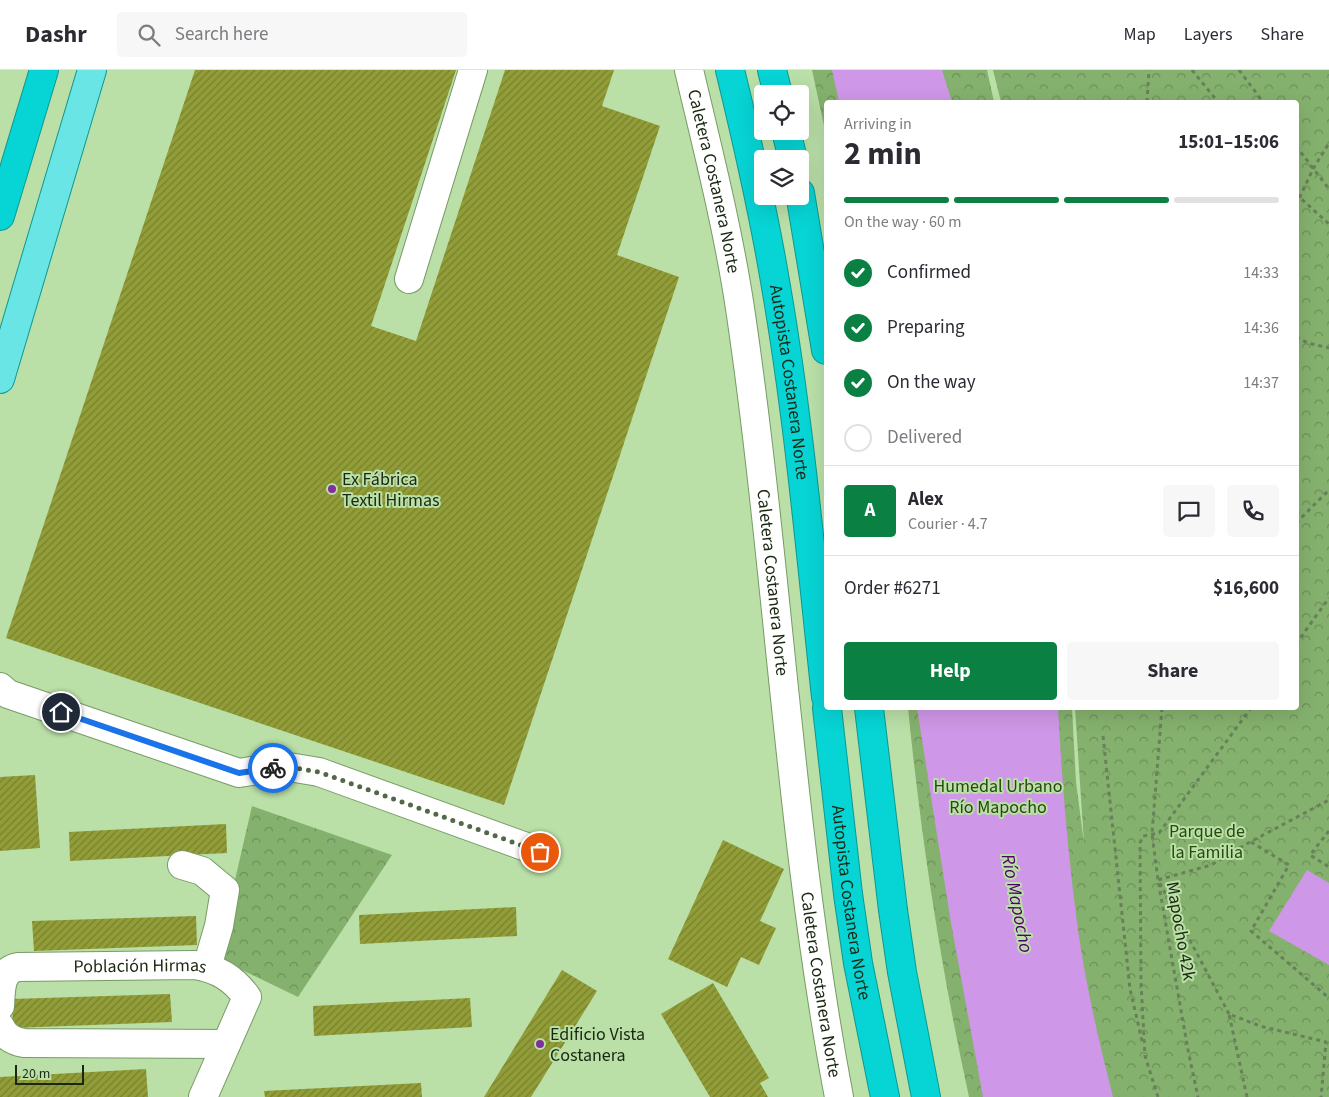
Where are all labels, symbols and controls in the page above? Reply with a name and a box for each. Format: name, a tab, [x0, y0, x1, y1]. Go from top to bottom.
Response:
search box	[117, 12, 467, 57]
text: Dashr	[25, 17, 87, 52]
icon: search	[135, 21, 163, 49]
text: Search here	[175, 21, 268, 48]
text: Map	[1124, 22, 1156, 47]
text: Layers	[1184, 22, 1233, 47]
text: Share	[1261, 22, 1304, 47]
map controls	[754, 85, 809, 205]
button: locate	[754, 85, 809, 140]
street label: Caletera Costanera Norte	[681, 87, 746, 275]
text: Arriving in	[844, 113, 912, 135]
text: 15:01–15:06	[1178, 129, 1279, 156]
text: 2 min	[844, 131, 922, 177]
button: layers	[754, 150, 809, 205]
text: On the way · 60 m	[844, 211, 961, 233]
icon: check	[844, 259, 872, 287]
text: Confirmed	[887, 259, 971, 286]
text: 14:33	[1243, 262, 1279, 284]
street label: Autopista Costanera Norte	[763, 283, 815, 481]
icon: check	[844, 314, 872, 342]
text: Preparing	[887, 314, 965, 341]
text: 14:36	[1243, 317, 1279, 339]
icon: check	[844, 369, 872, 397]
text: On the way	[887, 369, 976, 396]
text: 14:37	[1243, 372, 1279, 394]
text: Delivered	[887, 424, 962, 451]
place label: Ex Fábrica Textil Hirmas	[342, 467, 440, 513]
marker: Ex Fábrica Textil Hirmas	[326, 483, 338, 495]
button: chat	[1163, 485, 1215, 537]
button: phone	[1227, 485, 1279, 537]
text: Alex	[908, 486, 944, 513]
street label: Caletera Costanera Norte	[750, 488, 795, 677]
text: A	[865, 497, 875, 524]
text: Courier · 4.7	[908, 513, 988, 535]
text: Order #6271	[844, 575, 941, 602]
text: $16,600	[1213, 575, 1279, 602]
button: Help	[844, 642, 1057, 700]
button: Share	[1067, 642, 1279, 700]
pin	[40, 691, 82, 733]
icon: home	[47, 698, 75, 726]
courier	[248, 743, 298, 793]
icon: bike	[259, 754, 287, 782]
park label: Humedal Urbano Río Mapocho	[934, 774, 1062, 820]
street label: Autopista Costanera Norte	[825, 804, 877, 1002]
park label: Parque de la Familia	[1169, 819, 1245, 865]
pin	[519, 831, 561, 873]
icon: bag	[526, 838, 554, 866]
water label: Río Mapocho	[994, 852, 1039, 955]
street label: Mapocho 42k	[1160, 880, 1202, 983]
street label: Caletera Costanera Norte	[794, 890, 847, 1080]
street label: Población Hirmas	[73, 953, 209, 980]
place label: Edificio Vista Costanera	[550, 1022, 645, 1068]
marker: Edificio Vista Costanera	[534, 1038, 546, 1050]
scale bar	[15, 1062, 84, 1085]
text: 20 m	[22, 1064, 50, 1084]

